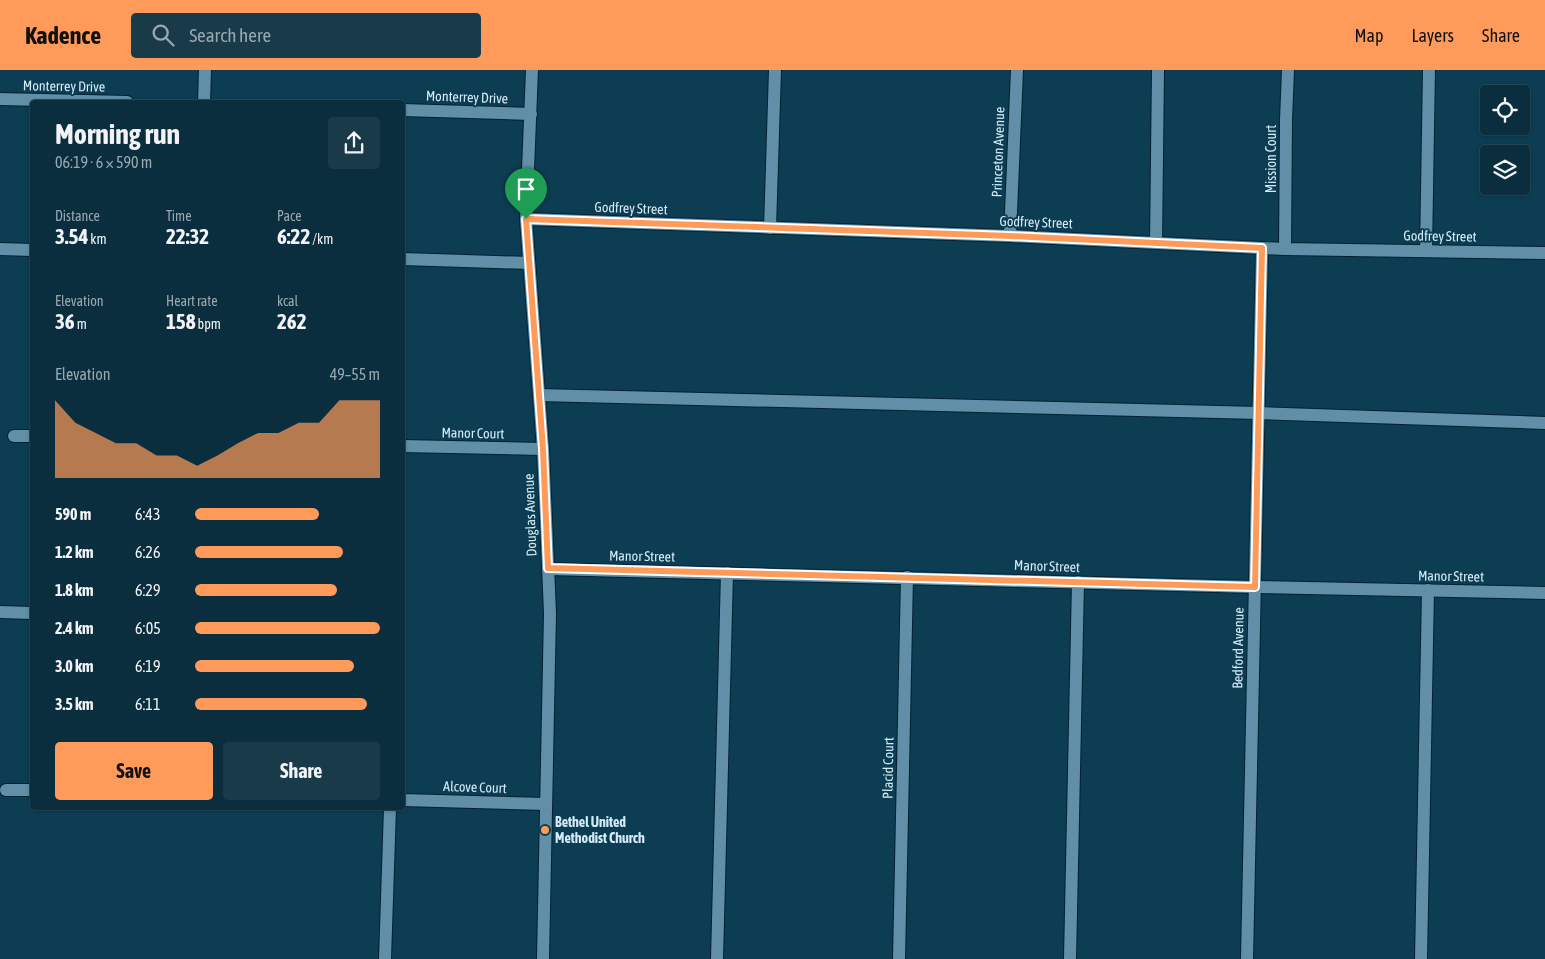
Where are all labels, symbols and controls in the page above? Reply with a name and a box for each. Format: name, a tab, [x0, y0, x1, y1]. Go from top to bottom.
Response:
search box	[131, 13, 481, 58]
icon: search	[149, 21, 177, 49]
text: Kadence	[25, 22, 101, 49]
text: Search here	[189, 24, 271, 46]
text: Map	[1354, 25, 1383, 46]
text: Layers	[1411, 25, 1454, 46]
text: Share	[1482, 25, 1520, 46]
street label: Monterrey Drive	[23, 77, 105, 95]
map controls	[1480, 85, 1530, 195]
button: locate	[1480, 85, 1530, 135]
street label: Monterrey Drive	[426, 88, 508, 106]
street label: Princeton Avenue	[988, 107, 1008, 197]
button: share	[328, 117, 380, 169]
text: Morning run	[55, 118, 180, 150]
street label: Mission Court	[1263, 125, 1279, 193]
button: layers	[1480, 145, 1530, 195]
text: 06:19 · 6 × 590 m	[55, 153, 152, 171]
pin	[505, 168, 547, 219]
icon: arrive	[512, 175, 540, 203]
street label: Godfrey Street	[594, 199, 668, 217]
text: Distance	[55, 208, 100, 224]
text: Time	[166, 208, 192, 224]
text: Pace	[277, 208, 302, 224]
street label: Godfrey Street	[999, 213, 1073, 231]
text: 3.54	[55, 224, 88, 248]
text: 22:32	[166, 224, 209, 248]
text: 6:22	[277, 224, 310, 248]
street label: Godfrey Street	[1403, 227, 1477, 245]
text: km	[88, 231, 107, 247]
text: /km	[310, 231, 333, 247]
text: Elevation	[55, 293, 104, 309]
text: Heart rate	[166, 293, 218, 309]
text: kcal	[277, 293, 298, 309]
text: 36	[55, 309, 75, 333]
text: 158	[166, 309, 196, 333]
text: 262	[277, 309, 307, 333]
text: m	[75, 316, 87, 332]
text: bpm	[196, 316, 221, 332]
text: Elevation	[55, 365, 110, 383]
text: 49–55 m	[330, 365, 380, 383]
street label: Manor Court	[441, 424, 505, 442]
street label: Douglas Avenue	[521, 473, 539, 557]
text: 590 m	[55, 505, 91, 523]
text: 6:43	[135, 505, 160, 523]
text: 1.2 km	[55, 543, 94, 561]
text: 6:26	[135, 543, 160, 561]
street label: Manor Street	[609, 547, 675, 565]
street label: Manor Street	[1014, 557, 1080, 575]
street label: Manor Street	[1418, 567, 1484, 585]
text: 1.8 km	[55, 581, 94, 599]
text: 6:29	[135, 581, 160, 599]
street label: Bedford Avenue	[1229, 607, 1247, 689]
text: 2.4 km	[55, 619, 94, 637]
text: 6:05	[135, 619, 161, 637]
text: 3.0 km	[55, 657, 94, 675]
text: 6:19	[135, 657, 160, 675]
text: 3.5 km	[55, 695, 94, 713]
text: 6:11	[135, 695, 160, 713]
street label: Placid Court	[879, 737, 897, 799]
button: Save	[55, 742, 213, 800]
button: Share	[223, 742, 380, 800]
street label: Alcove Court	[443, 778, 507, 796]
place label: Bethel United Methodist Church	[555, 814, 645, 846]
marker: Bethel United Methodist Church	[539, 824, 551, 836]

